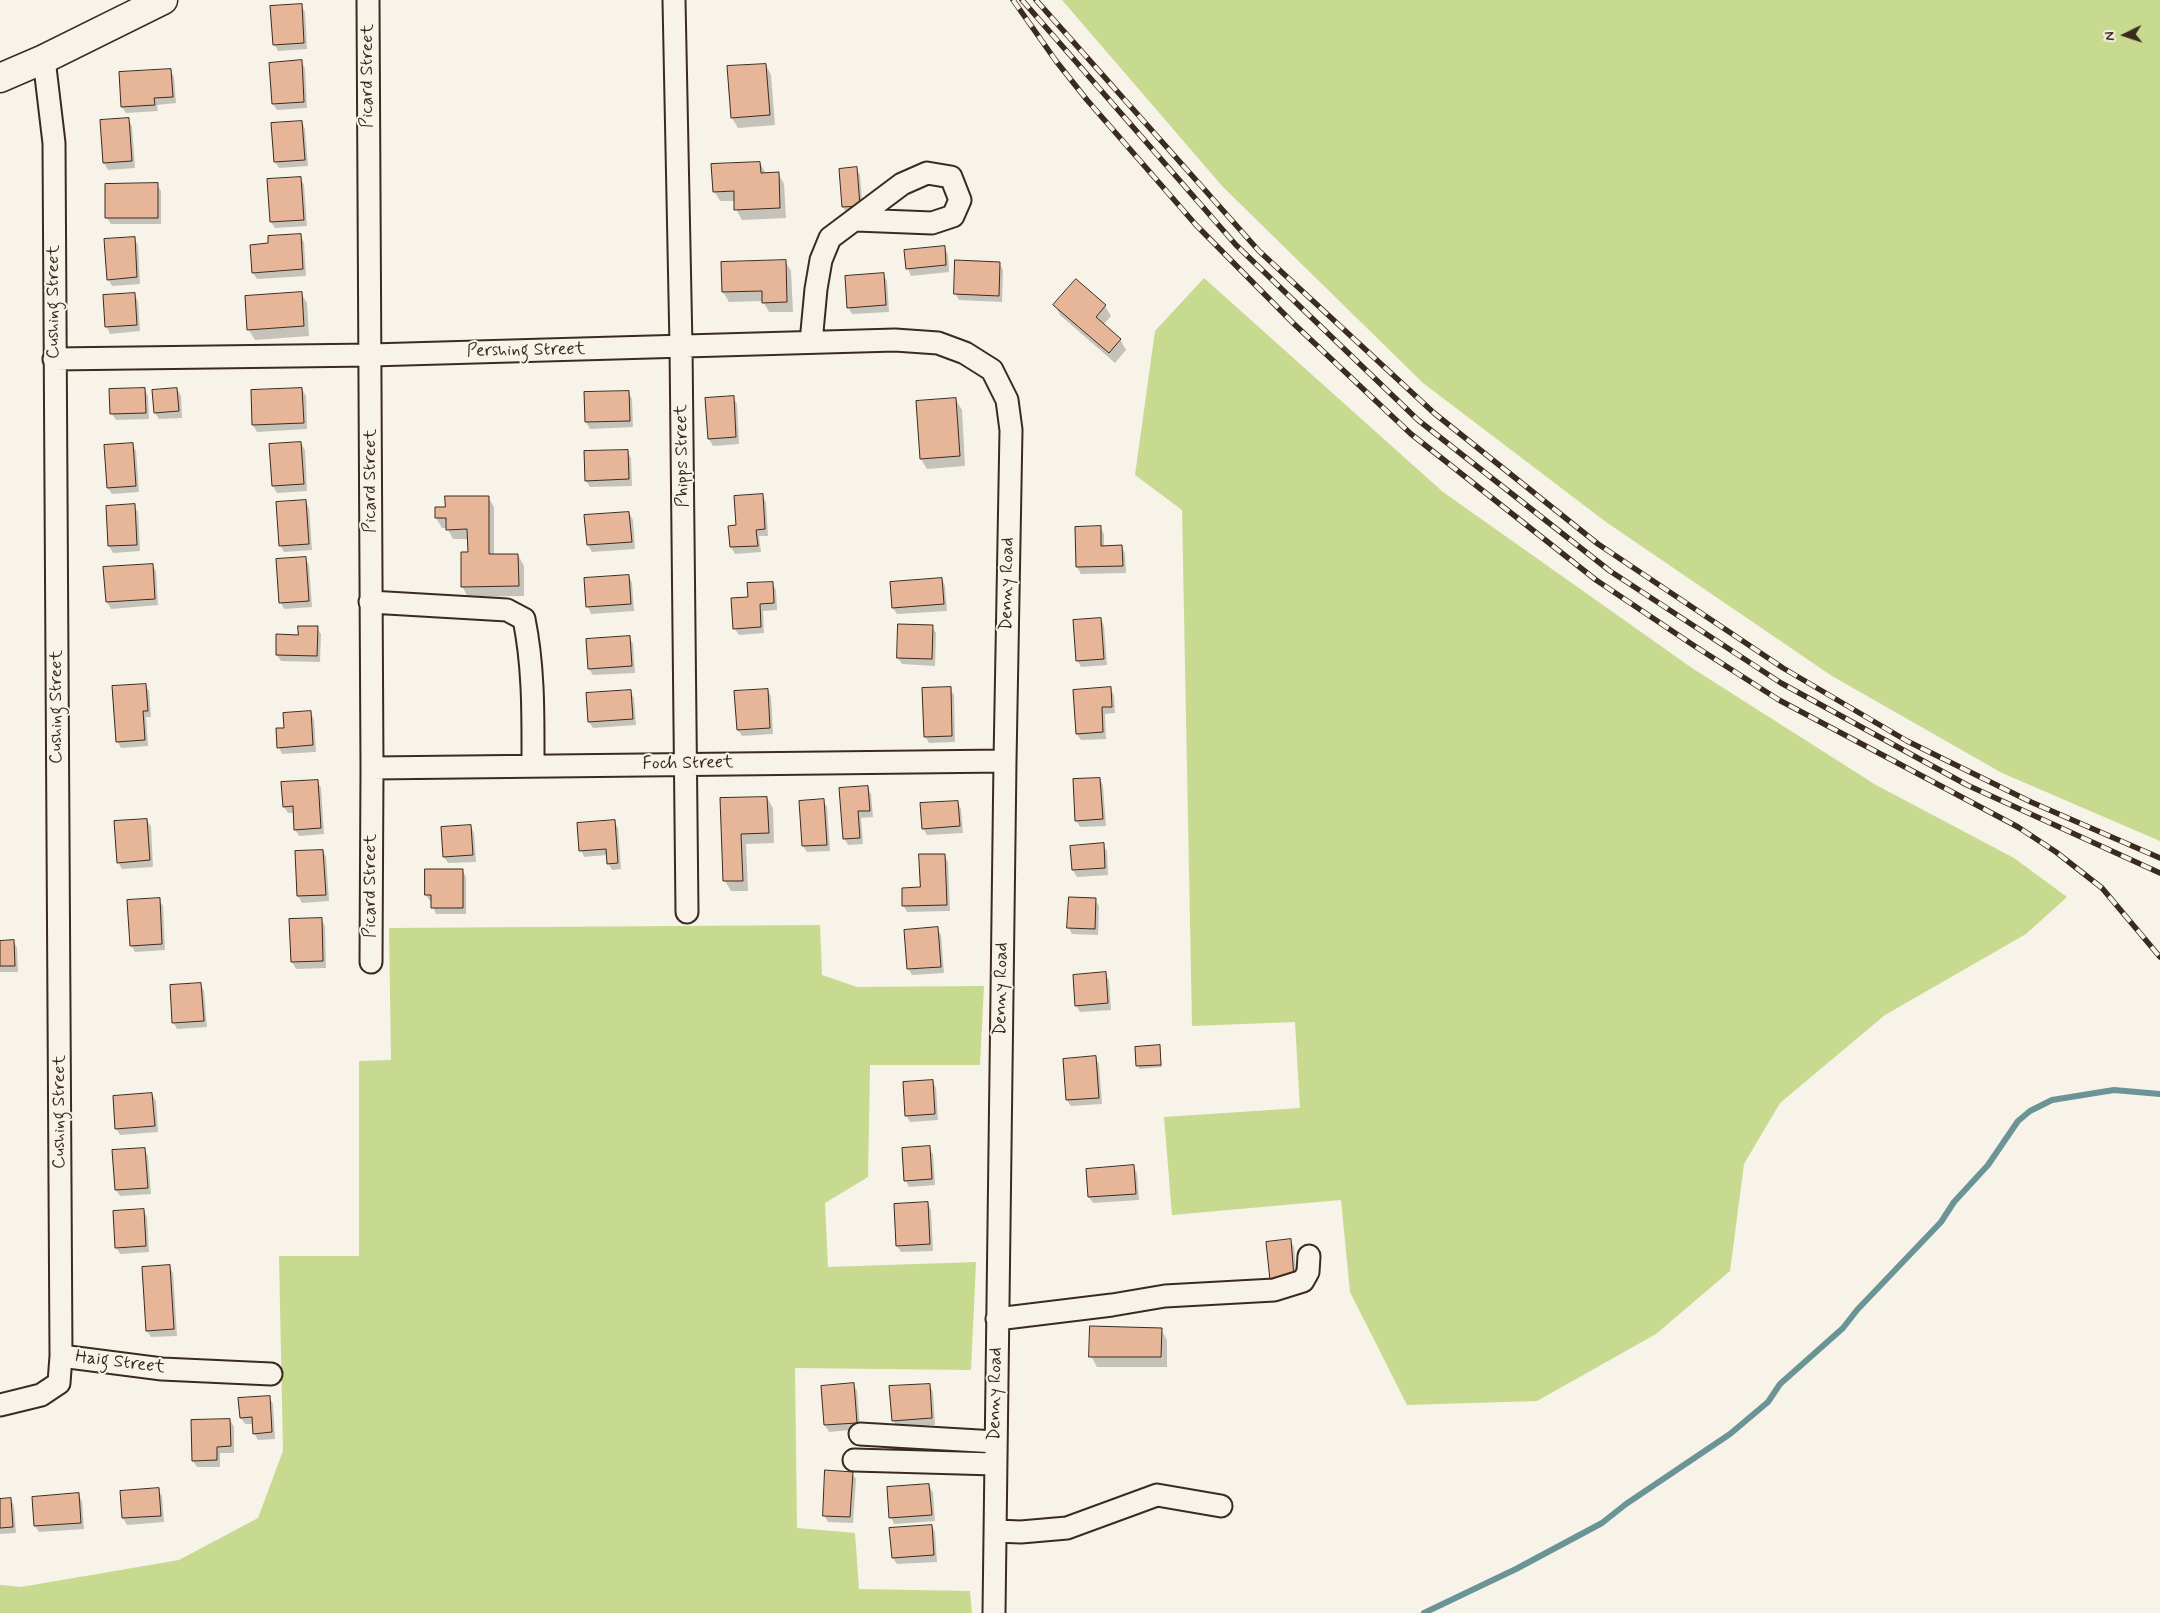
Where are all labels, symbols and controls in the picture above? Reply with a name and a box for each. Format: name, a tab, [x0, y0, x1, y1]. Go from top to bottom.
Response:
north arrow	[2100, 10, 2150, 60]
street label: Picard Street	[357, 24, 379, 128]
text: N	[2101, 31, 2119, 41]
street label: Cushing Street	[43, 245, 65, 359]
street label: Pershing Street	[467, 339, 585, 363]
street label: Phipps Street	[671, 404, 695, 508]
street label: Picard Street	[360, 429, 382, 533]
street label: Denny Road	[996, 537, 1020, 631]
street label: Cushing Street	[46, 650, 68, 764]
street label: Foch Street	[642, 752, 734, 776]
street label: Picard Street	[360, 834, 382, 938]
street label: Denny Road	[990, 942, 1014, 1036]
street label: Cushing Street	[49, 1055, 71, 1169]
street label: Haig Street	[74, 1347, 166, 1379]
street label: Denny Road	[984, 1347, 1008, 1441]

